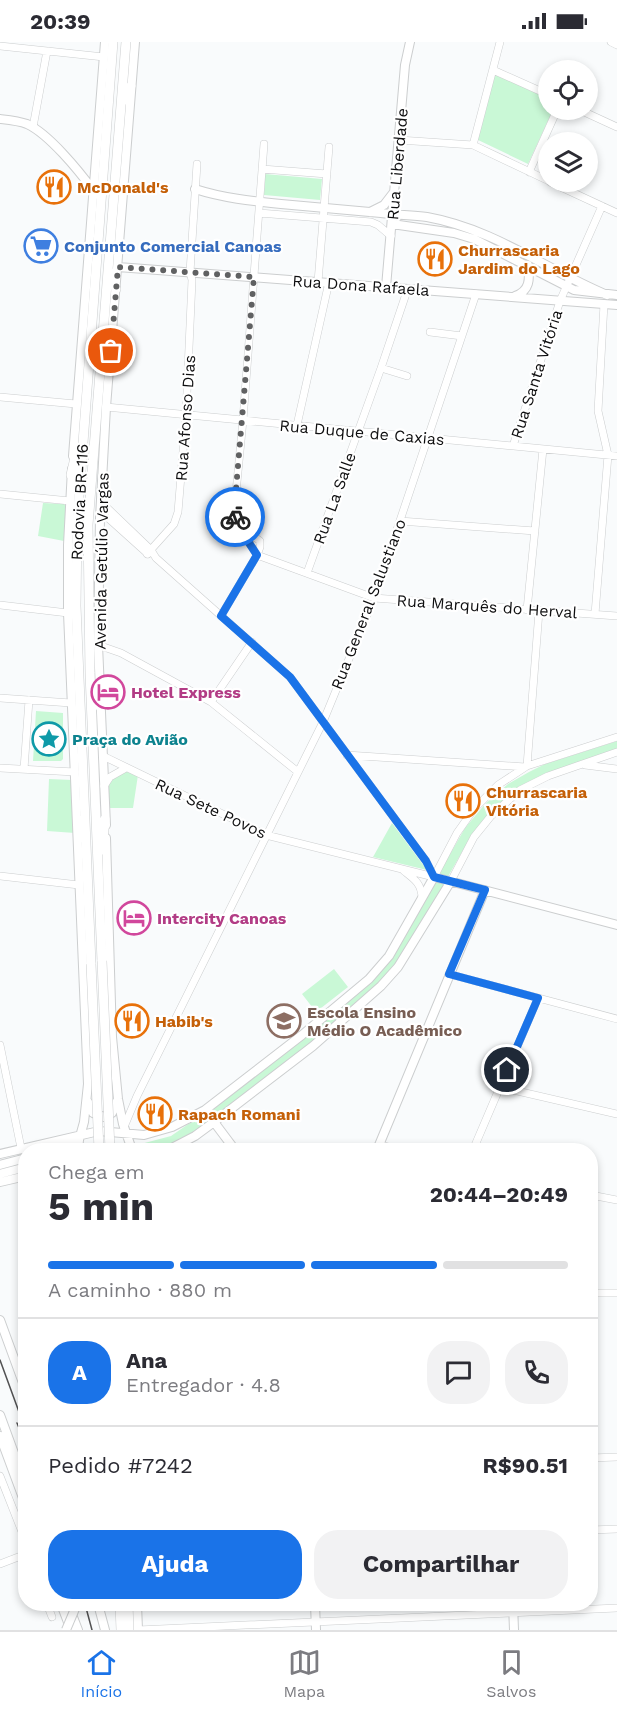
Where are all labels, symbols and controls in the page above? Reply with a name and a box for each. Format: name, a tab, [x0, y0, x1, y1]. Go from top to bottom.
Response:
text: 20:39	[30, 9, 91, 34]
map controls	[538, 60, 598, 192]
button: locate	[538, 60, 598, 120]
street label: Rua Liberdade	[383, 107, 412, 221]
button: layers	[538, 132, 598, 192]
restaurant icon: McDonald's	[36, 169, 72, 205]
place label: McDonald's	[77, 178, 169, 197]
supermarket icon: Conjunto Comercial Canoas	[23, 228, 59, 264]
place label: Conjunto Comercial Canoas	[64, 237, 282, 256]
restaurant icon: Churrascaria Jardim do Lago	[417, 241, 453, 277]
place label: Churrascaria Jardim do Lago	[458, 241, 580, 278]
street label: Rua Dona Rafaela	[292, 271, 430, 300]
street label: Rua Santa Vitória	[507, 307, 566, 441]
pin	[85, 325, 136, 376]
icon: bag	[94, 334, 127, 367]
street label: Rua Afonso Dias	[172, 354, 199, 482]
street label: Rua Duque de Caxias	[279, 416, 445, 449]
street label: Rodovia BR-116	[67, 443, 92, 561]
street label: Rua La Salle	[309, 450, 360, 547]
street label: Avenida Getúlio Vargas	[90, 472, 113, 650]
courier	[205, 487, 265, 547]
icon: bike	[219, 501, 252, 534]
street label: Rua General Salustiano	[327, 516, 410, 692]
street label: Rua Marquês do Herval	[396, 591, 578, 622]
hotel icon: Hotel Express	[90, 674, 126, 710]
place label: Hotel Express	[131, 683, 241, 702]
place icon: Praça do Avião	[31, 721, 67, 757]
place label: Praça do Avião	[72, 730, 188, 749]
street label: Rua Sete Povos	[152, 774, 270, 843]
restaurant icon: Churrascaria Vitória	[445, 783, 481, 819]
place label: Churrascaria Vitória	[486, 783, 588, 820]
hotel icon: Intercity Canoas	[116, 900, 152, 936]
place label: Intercity Canoas	[157, 909, 287, 928]
restaurant icon: Habib's	[114, 1003, 150, 1039]
school or university icon: Escola Ensino Médio O Acadêmico	[266, 1003, 302, 1039]
place label: Escola Ensino Médio O Acadêmico	[307, 1003, 463, 1040]
place label: Habib's	[155, 1012, 213, 1031]
pin	[481, 1044, 532, 1095]
icon: home	[490, 1053, 523, 1086]
restaurant icon: Rapach Romani	[137, 1096, 173, 1132]
place label: Rapach Romani	[178, 1105, 300, 1124]
text: Chega em	[48, 1160, 145, 1184]
text: 20:44–20:49	[430, 1182, 568, 1207]
text: 5 min	[48, 1184, 154, 1229]
text: A caminho · 880 m	[48, 1278, 232, 1302]
button: chat	[427, 1341, 490, 1404]
button: phone	[505, 1341, 568, 1404]
text: Ana	[126, 1348, 167, 1373]
text: A	[72, 1360, 87, 1385]
text: Entregador · 4.8	[126, 1373, 281, 1397]
text: Pedido #7242	[48, 1453, 193, 1478]
text: R$90.51	[483, 1453, 568, 1478]
button: Ajuda	[48, 1530, 302, 1599]
button: Compartilhar	[314, 1530, 568, 1599]
tab: Início	[81, 1646, 122, 1701]
tab: Mapa	[283, 1646, 325, 1701]
tab: Salvos	[486, 1646, 536, 1701]

